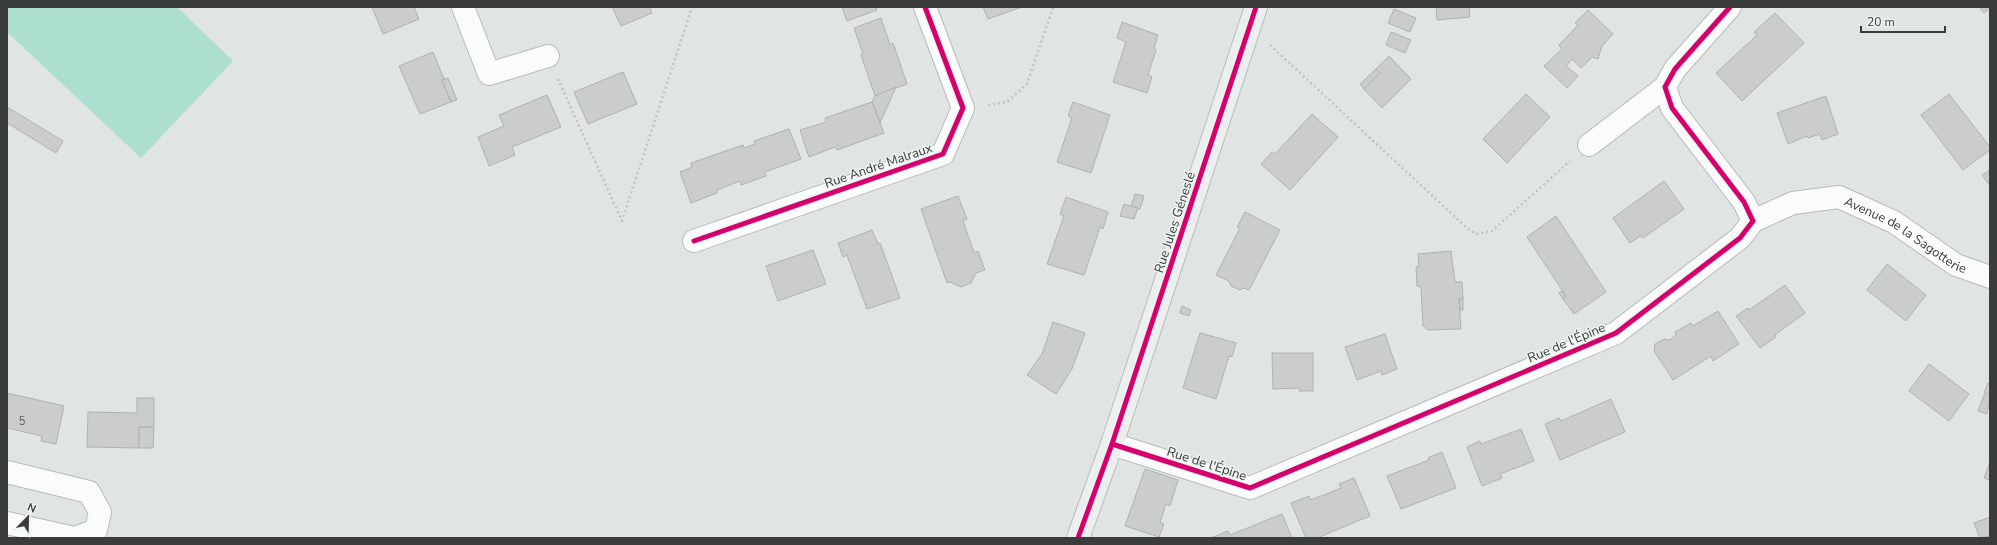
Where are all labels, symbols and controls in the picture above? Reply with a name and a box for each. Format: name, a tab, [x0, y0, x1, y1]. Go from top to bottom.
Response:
scale bar	[1861, 8, 1945, 34]
text: 20 m	[1867, 14, 1895, 30]
street label: Rue André Malraux	[822, 139, 935, 193]
street label: Rue Jules Géneslé	[1150, 169, 1200, 275]
street label: Avenue de la Sagotterie	[1841, 193, 1969, 278]
street label: Rue de l'Épine	[1524, 318, 1608, 367]
house number: 5	[19, 414, 26, 429]
street label: Rue de l'Épine	[1165, 442, 1249, 485]
north arrow	[8, 497, 48, 537]
text: N	[25, 500, 38, 517]

